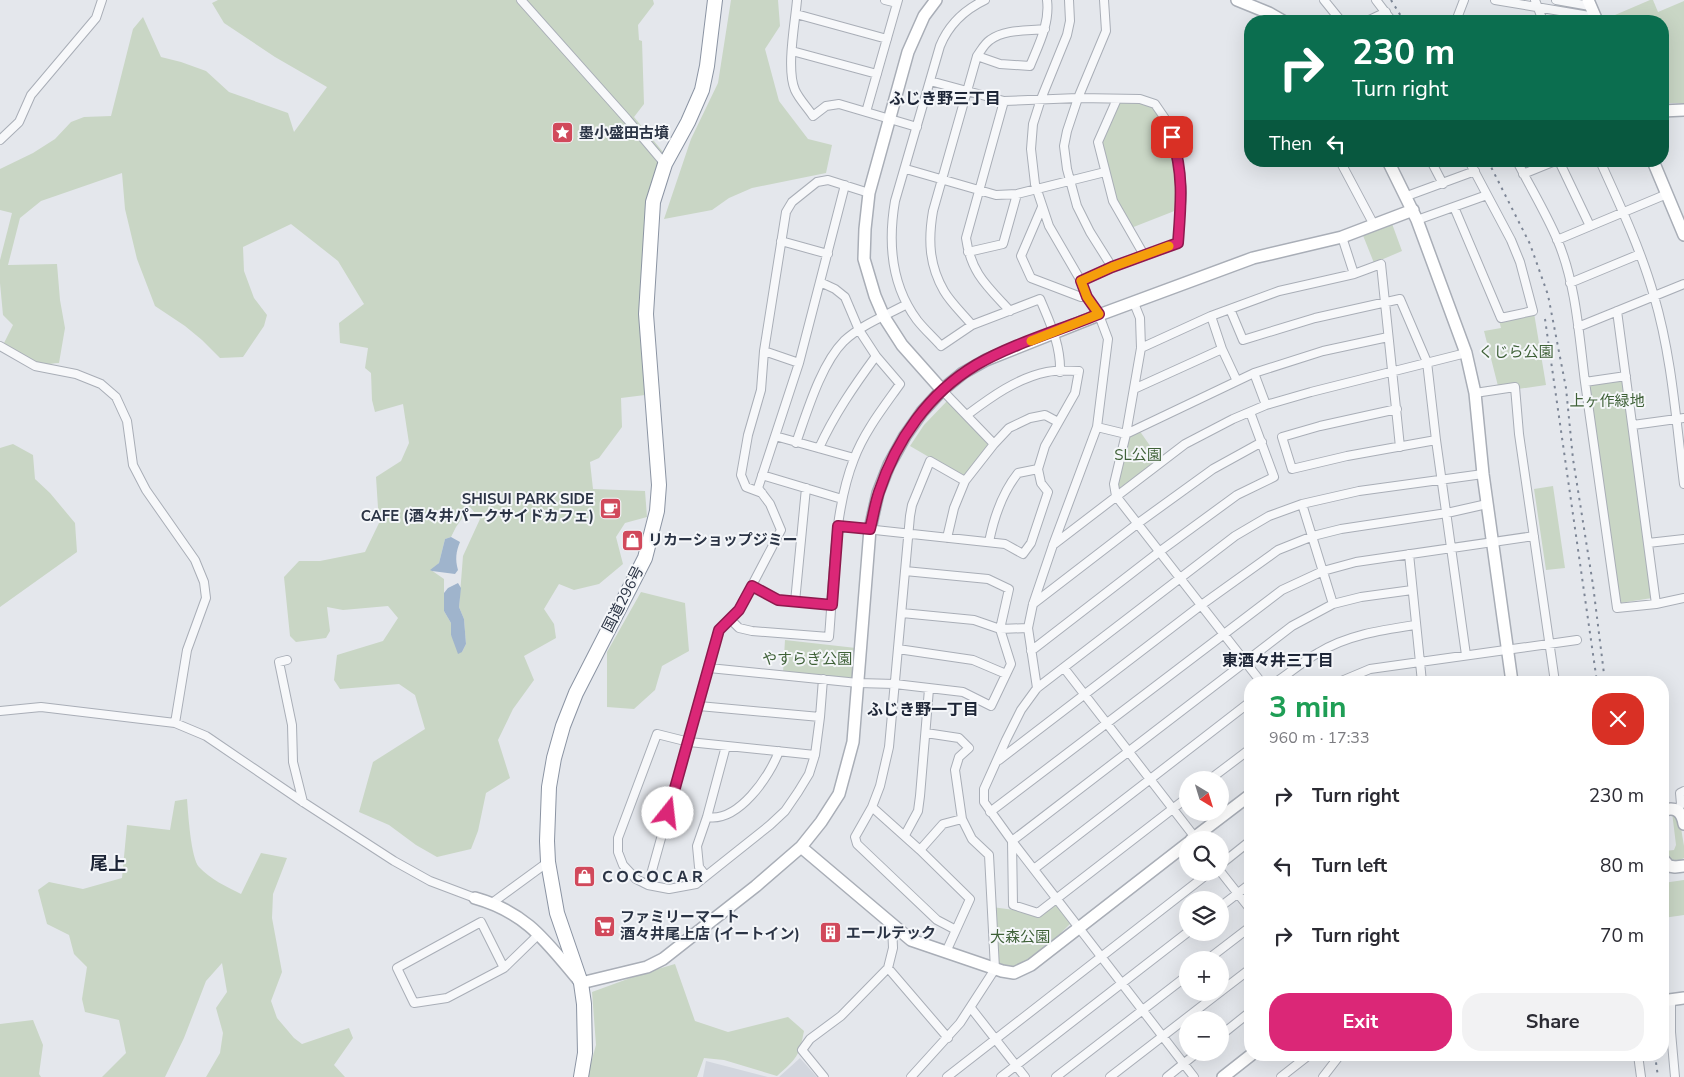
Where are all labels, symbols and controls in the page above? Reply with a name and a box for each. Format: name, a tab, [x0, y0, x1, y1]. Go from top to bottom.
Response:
text: 230 m	[1352, 29, 1455, 76]
icon: right	[1269, 35, 1334, 100]
text: Turn right	[1352, 74, 1448, 104]
district label: ふじき野三丁目	[889, 88, 1001, 110]
pin	[1151, 116, 1193, 158]
place icon: 墨小盛田古墳	[551, 121, 575, 145]
place label: 墨小盛田古墳	[579, 123, 669, 143]
icon: arrive	[1158, 123, 1186, 151]
icon: left	[1322, 130, 1350, 158]
text: Then	[1269, 131, 1312, 157]
park label: くじら公園	[1478, 342, 1554, 362]
park label: 上ヶ作緑地	[1569, 391, 1645, 411]
park label: SL公園	[1114, 445, 1162, 465]
place label: SHISUI PARK SIDE CAFE (酒々井パークサイドカフェ)	[361, 489, 594, 526]
cafe icon: SHISUI PARK SIDE CAFE (酒々井パークサイドカフェ)	[598, 496, 622, 520]
shop icon: リカーショップジミー	[620, 528, 644, 552]
place label: リカーショップジミー	[648, 530, 798, 550]
street label: 国道296号	[598, 562, 648, 636]
park label: やすらぎ公園	[762, 649, 852, 669]
district label: 東酒々井三丁目	[1222, 650, 1334, 672]
text: 3 min	[1269, 687, 1347, 728]
button: close	[1592, 693, 1644, 745]
district label: ふじき野一丁目	[867, 699, 979, 721]
text: 960 m · 17:33	[1269, 727, 1370, 749]
north arrow	[1179, 771, 1229, 821]
map controls	[1179, 771, 1229, 1061]
icon: right	[1269, 782, 1297, 810]
text: Turn right	[1312, 783, 1399, 809]
text: 230 m	[1589, 783, 1644, 809]
position arrow	[641, 786, 693, 838]
button: search	[1179, 831, 1229, 881]
district label: 尾上	[90, 852, 126, 876]
icon: left	[1269, 852, 1297, 880]
text: Turn left	[1312, 853, 1387, 879]
text: 80 m	[1600, 853, 1644, 879]
shop icon: ＣＯＣＯＣＡＲ	[572, 865, 596, 889]
place label: ＣＯＣＯＣＡＲ	[600, 867, 705, 887]
button: layers	[1179, 891, 1229, 941]
place label: ファミリーマート 酒々井尾上店 (イートイン)	[620, 907, 800, 944]
supermarket icon: ファミリーマート 酒々井尾上店 (イートイン)	[592, 914, 616, 938]
building icon: エールテック	[818, 921, 842, 945]
icon: right	[1269, 922, 1297, 950]
place label: エールテック	[846, 923, 936, 943]
text: Turn right	[1312, 923, 1399, 949]
text: 70 m	[1600, 923, 1644, 949]
park label: 大森公園	[990, 927, 1050, 947]
button: +	[1179, 951, 1229, 1001]
button: Exit	[1269, 993, 1452, 1051]
button: Share	[1462, 993, 1644, 1051]
button: −	[1179, 1011, 1229, 1061]

